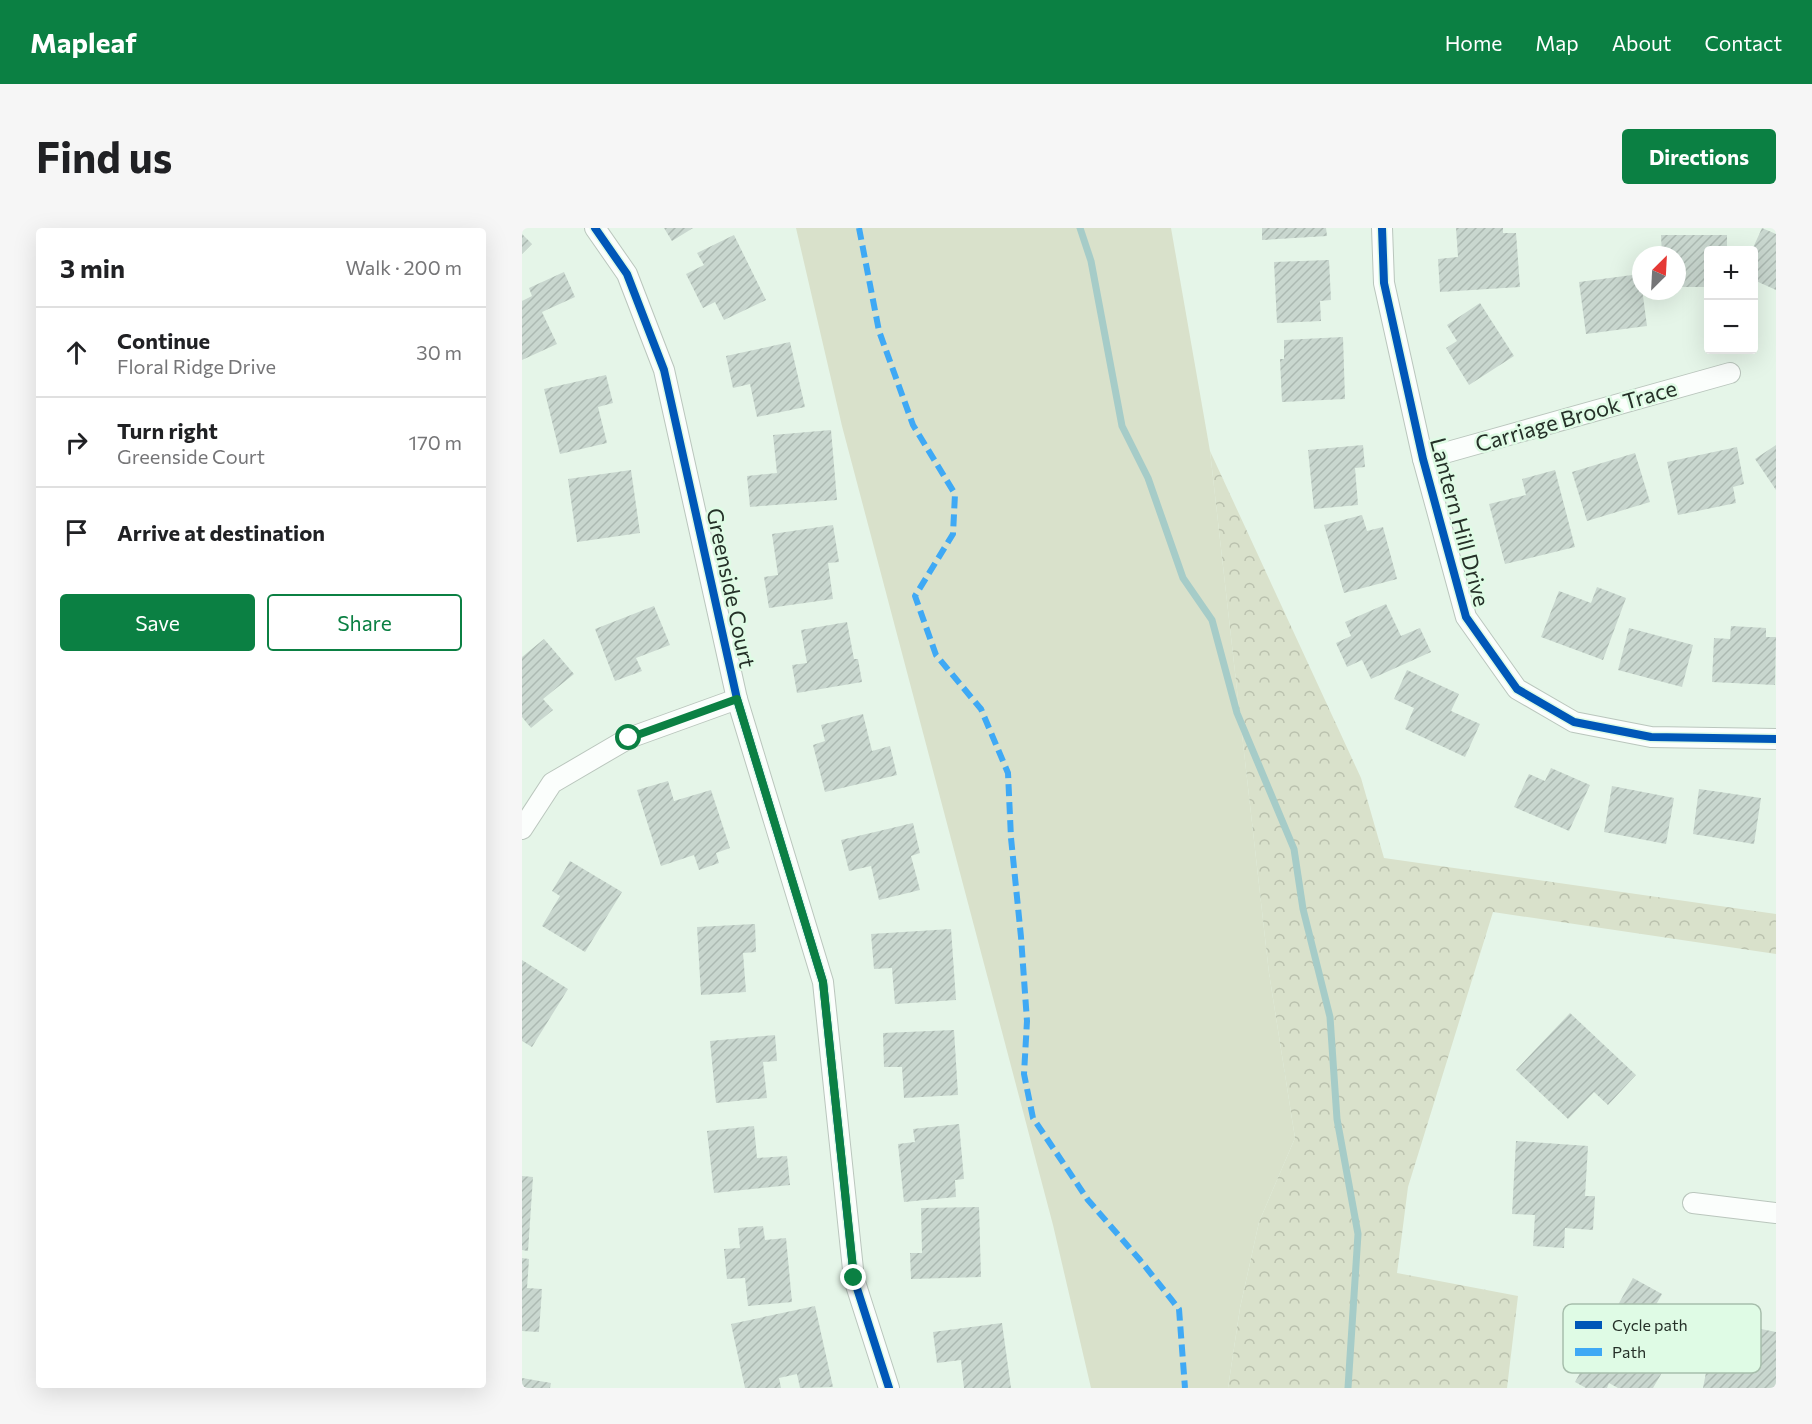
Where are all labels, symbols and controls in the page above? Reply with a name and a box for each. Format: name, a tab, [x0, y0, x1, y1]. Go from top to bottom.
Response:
text: Mapleaf	[30, 25, 137, 59]
text: Home	[1445, 30, 1502, 55]
text: Map	[1535, 30, 1579, 55]
text: About	[1612, 30, 1671, 55]
text: Contact	[1704, 30, 1782, 55]
button: Directions	[1622, 129, 1776, 184]
text: Find us	[36, 130, 172, 182]
north arrow	[1632, 246, 1686, 300]
map controls	[1704, 246, 1758, 354]
button: +	[1704, 246, 1758, 300]
text: 3 min	[60, 252, 125, 283]
text: Walk · 200 m	[345, 255, 462, 279]
button: −	[1704, 300, 1758, 354]
text: Continue	[117, 327, 210, 354]
icon: ahead	[60, 336, 93, 369]
text: 30 m	[416, 340, 462, 364]
text: Floral Ridge Drive	[117, 354, 276, 378]
street label: Carriage Brook Trace	[1472, 374, 1680, 457]
text: Turn right	[117, 417, 218, 444]
icon: right	[60, 426, 93, 459]
text: 170 m	[409, 430, 462, 454]
street label: Lantern Hill Drive	[1425, 435, 1496, 609]
text: Greenside Court	[117, 444, 265, 468]
street label: Greenside Court	[701, 505, 762, 670]
icon: arrive	[60, 516, 93, 549]
text: Arrive at destination	[117, 519, 325, 546]
button: Save	[60, 594, 255, 651]
button: Share	[267, 594, 462, 651]
route start	[615, 724, 641, 750]
route end	[840, 1264, 866, 1290]
legend	[1563, 1304, 1761, 1373]
text: Cycle path	[1612, 1315, 1688, 1334]
text: Path	[1612, 1342, 1646, 1361]

